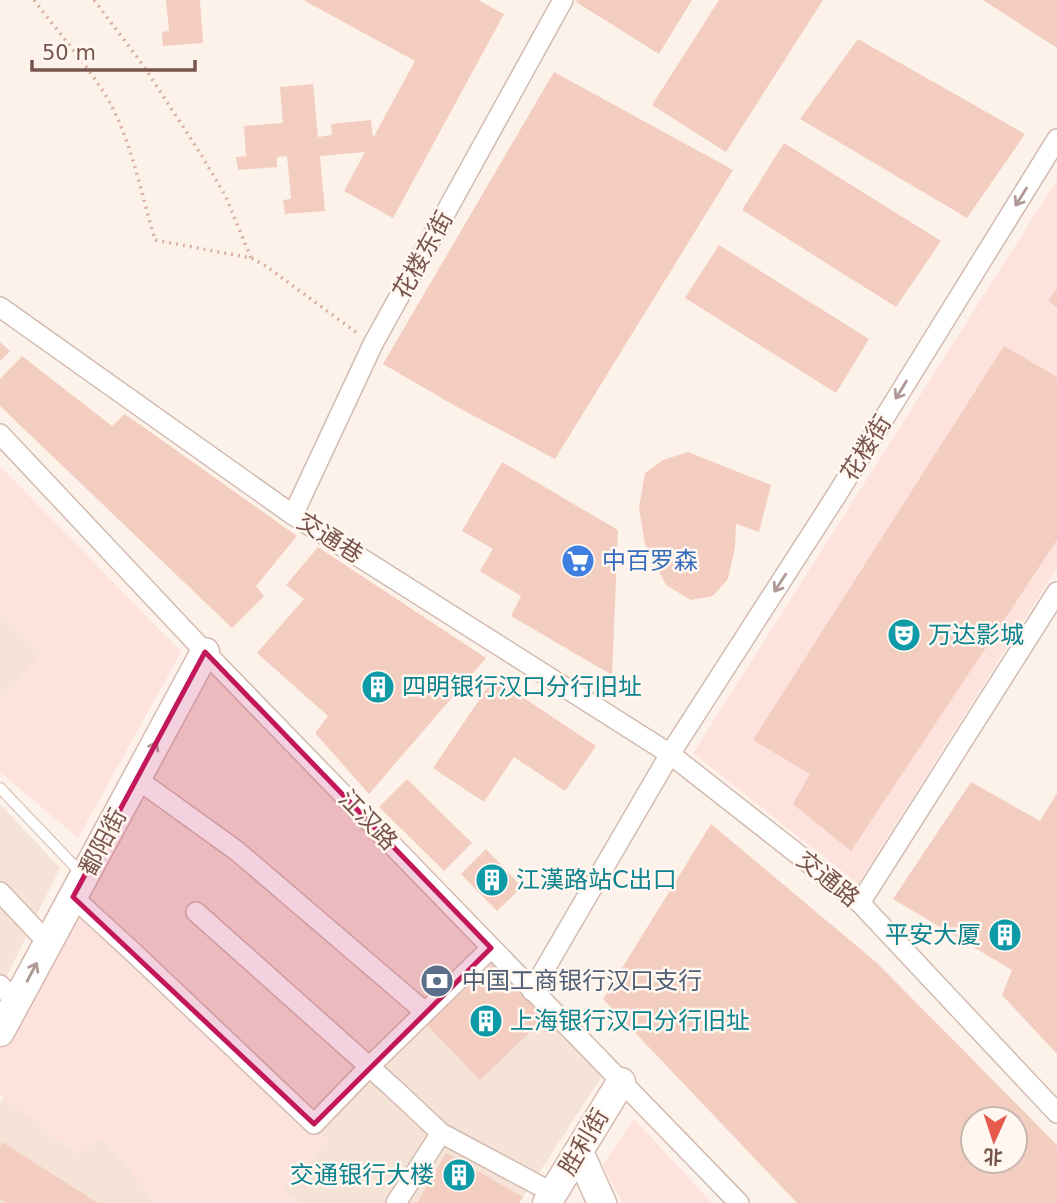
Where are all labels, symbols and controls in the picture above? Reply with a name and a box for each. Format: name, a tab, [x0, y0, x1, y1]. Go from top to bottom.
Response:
scale bar	[32, 28, 194, 72]
text: 50 m	[42, 41, 96, 65]
one-way arrow	[1014, 186, 1028, 206]
street label: 花楼东街	[387, 206, 459, 304]
one-way arrow	[894, 380, 908, 400]
street label: 花楼街	[835, 410, 897, 486]
street label: 交通巷	[292, 507, 368, 569]
supermarket icon: 中百罗森	[559, 542, 597, 580]
place label: 中百罗森	[602, 547, 698, 575]
one-way arrow	[773, 572, 787, 592]
theatre icon: 万达影城	[885, 616, 923, 654]
place label: 万达影城	[928, 621, 1024, 649]
building icon: 四明银行汉口分行旧址	[359, 668, 397, 706]
place label: 四明银行汉口分行旧址	[402, 673, 642, 701]
one-way arrow	[145, 741, 159, 761]
street label: 江汉路	[333, 784, 403, 856]
street label: 鄱阳街	[74, 804, 132, 880]
street label: 交通路	[791, 845, 865, 913]
building icon: 江漢路站C出口	[473, 861, 511, 899]
place label: 江漢路站C出口	[516, 866, 677, 894]
building icon: 平安大厦	[986, 916, 1024, 954]
place label: 平安大厦	[885, 921, 981, 949]
bank icon: 中国工商银行汉口支行	[418, 962, 456, 1000]
one-way arrow	[26, 963, 40, 983]
place label: 中国工商银行汉口支行	[462, 967, 702, 995]
building icon: 上海银行汉口分行旧址	[467, 1002, 505, 1040]
place label: 上海银行汉口分行旧址	[510, 1007, 750, 1035]
street label: 胜利街	[553, 1104, 615, 1180]
north arrow	[959, 1105, 1029, 1175]
text: 北	[983, 1145, 1003, 1168]
building icon: 交通银行大楼	[440, 1156, 478, 1194]
place label: 交通银行大楼	[290, 1161, 434, 1189]

